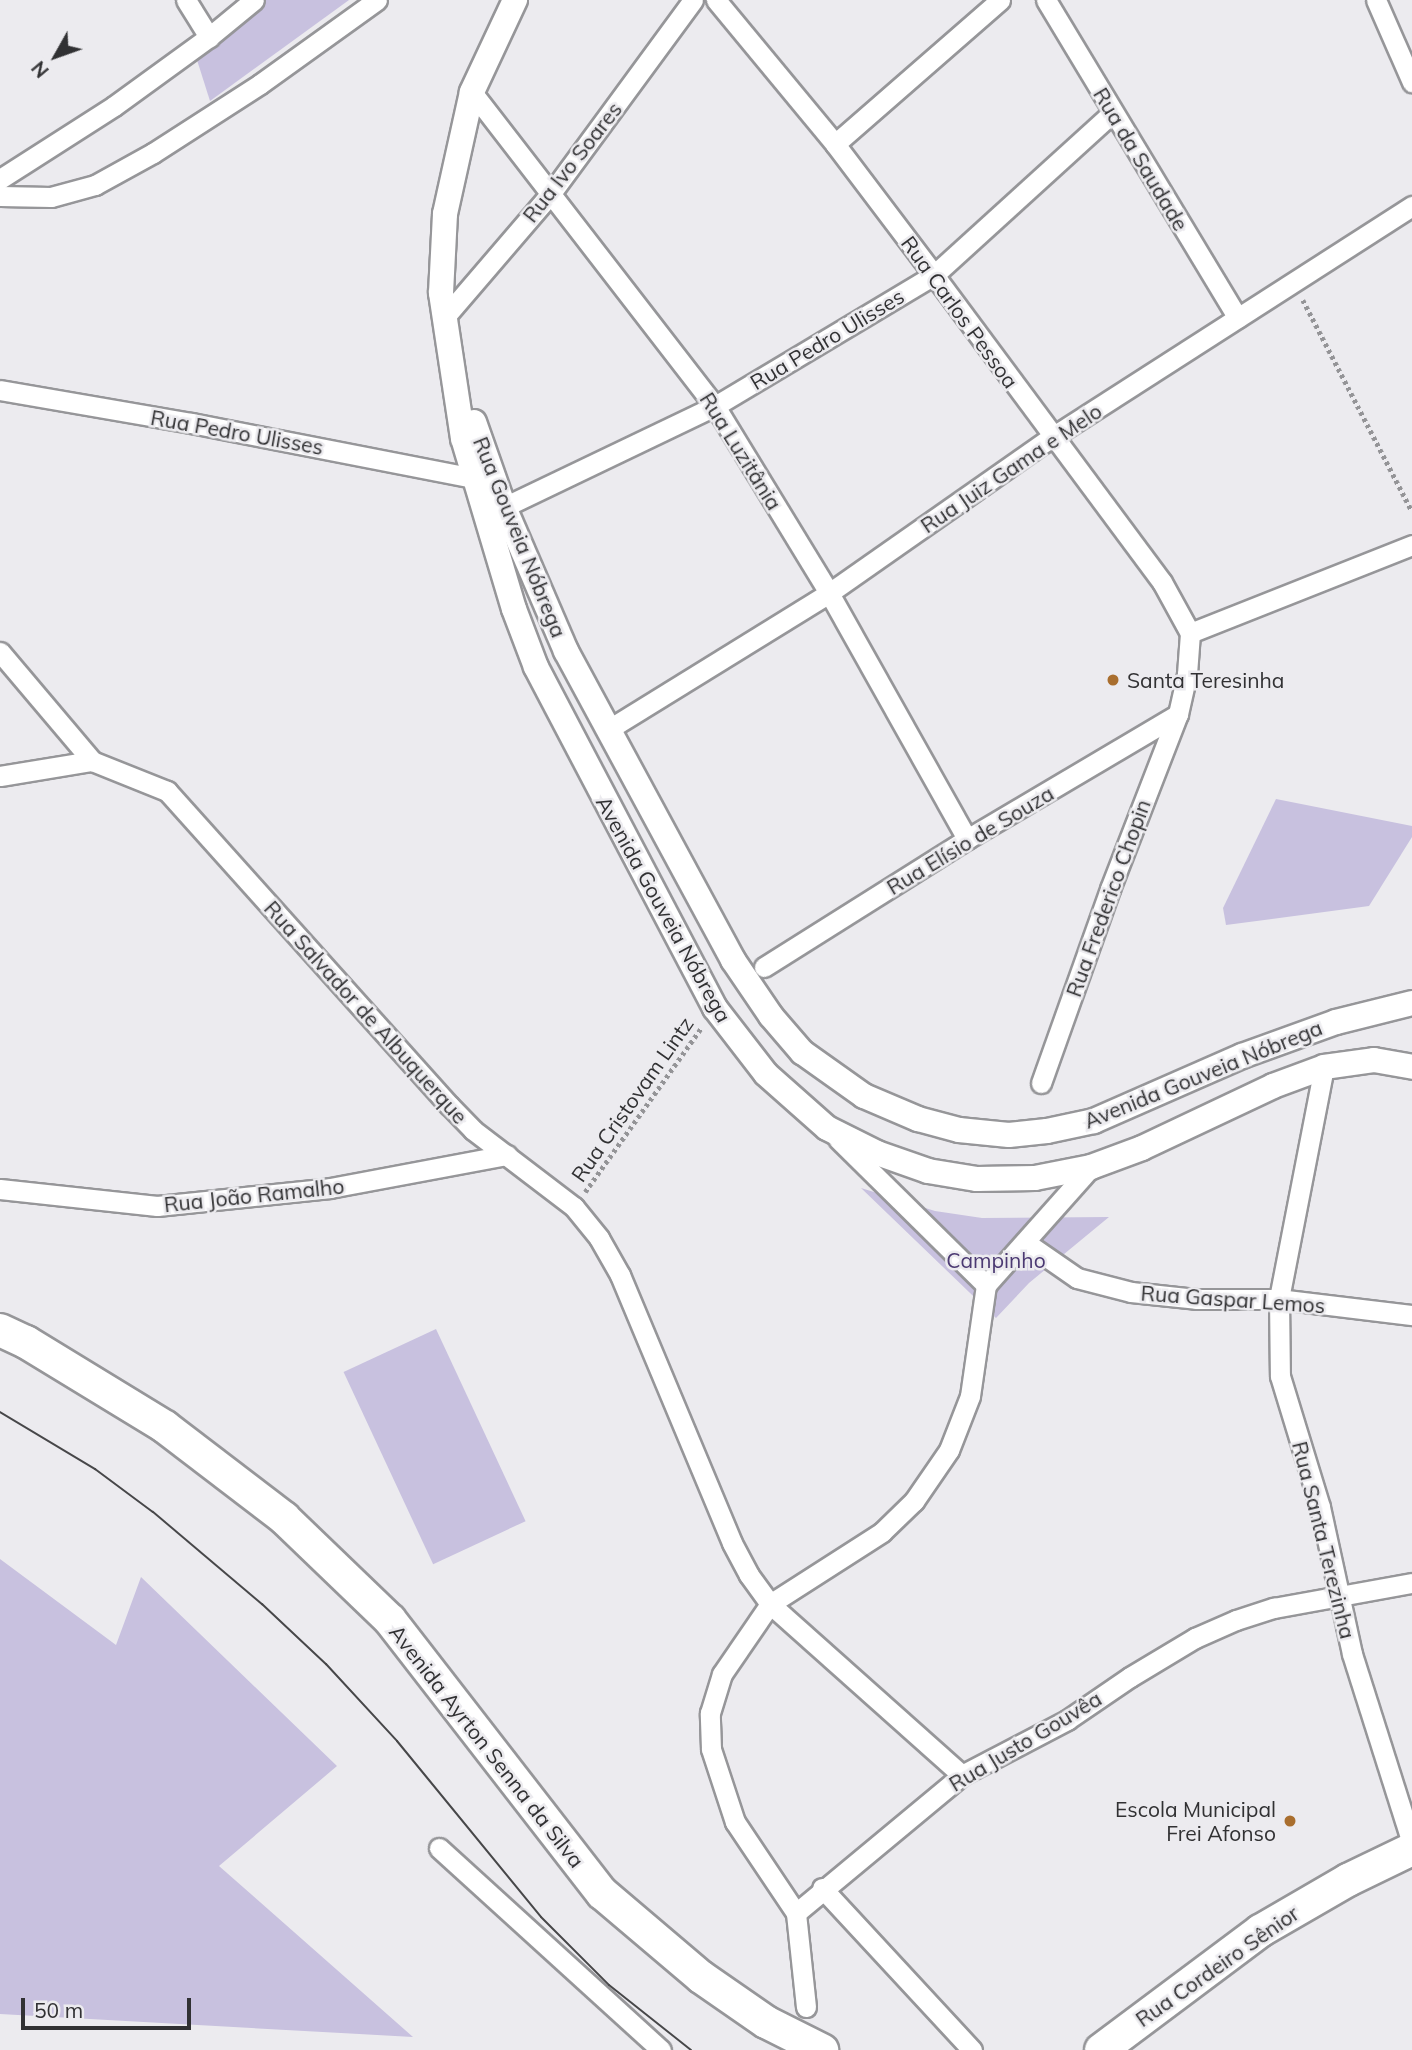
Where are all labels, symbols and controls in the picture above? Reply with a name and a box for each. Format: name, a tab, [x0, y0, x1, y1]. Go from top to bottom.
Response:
north arrow	[21, 21, 91, 91]
text: N	[26, 56, 54, 83]
street label: Rua da Saudade	[1088, 83, 1194, 235]
street label: Rua Ivo Soares	[517, 97, 627, 227]
street label: Rua Carlos Pessoa	[896, 231, 1024, 393]
street label: Rua Pedro Ulisses	[746, 283, 908, 395]
street label: Rua Luzitânia	[695, 388, 787, 514]
street label: Rua Juiz Gama e Melo	[916, 398, 1106, 538]
street label: Rua Pedro Ulisses	[149, 404, 325, 460]
street label: Rua Gouveia Nóbrega	[468, 433, 572, 641]
place label: Santa Teresinha	[1127, 667, 1284, 693]
marker: Santa Teresinha	[1105, 672, 1121, 688]
street label: Rua Elísio de Souza	[882, 780, 1058, 900]
street label: Avenida Gouveia Nóbrega	[591, 792, 737, 1026]
street label: Rua Frederico Chopin	[1061, 796, 1155, 1000]
street label: Rua Salvador de Albuquerque	[259, 895, 473, 1129]
street label: Rua Cristovam Lintz	[566, 1012, 698, 1186]
street label: Avenida Gouveia Nóbrega	[1080, 1015, 1326, 1133]
street label: Rua João Ramalho	[163, 1173, 345, 1217]
park label: Campinho	[946, 1247, 1046, 1273]
street label: Rua Gaspar Lemos	[1140, 1280, 1326, 1318]
street label: Rua Santa Terezinha	[1287, 1439, 1361, 1641]
street label: Avenida Ayrton Senna da Silva	[384, 1620, 590, 1872]
street label: Rua Justo Gouvêa	[944, 1686, 1106, 1796]
place label: Escola Municipal Frei Afonso	[1115, 1796, 1276, 1846]
marker: Escola Municipal Frei Afonso	[1282, 1813, 1298, 1829]
street label: Rua Cordeiro Sênior	[1131, 1900, 1303, 2032]
scale bar	[24, 1983, 194, 2027]
text: 50 m	[34, 1997, 83, 2023]

